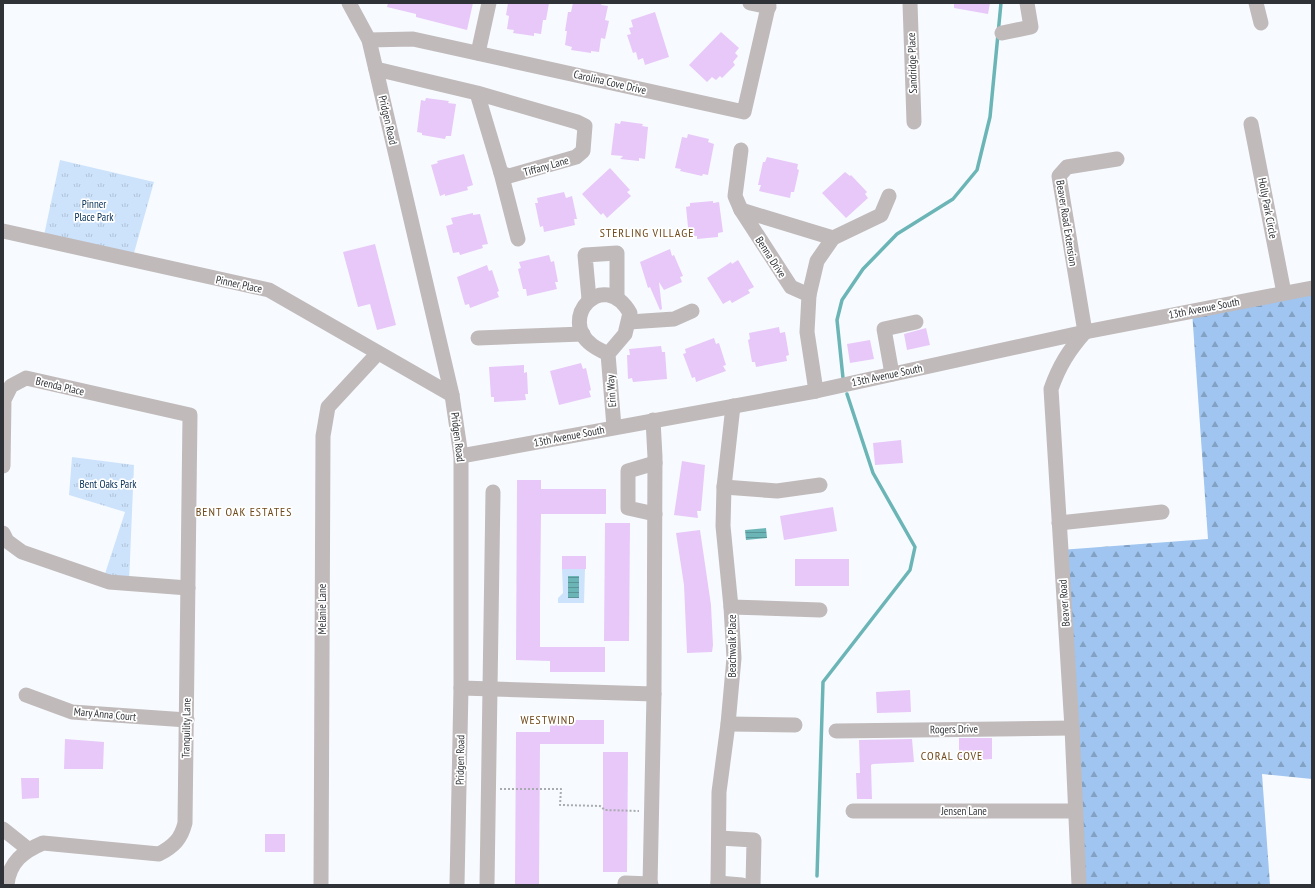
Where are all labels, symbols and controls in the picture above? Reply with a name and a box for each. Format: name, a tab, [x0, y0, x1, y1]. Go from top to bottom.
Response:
street label: Sandridge Place	[904, 32, 920, 94]
street label: Carolina Cove Drive	[572, 67, 648, 97]
street label: Pridgen Road	[376, 94, 401, 146]
street label: Tiffany Lane	[522, 153, 571, 179]
street label: Holly Park Circle	[1255, 176, 1281, 240]
street label: Beaver Road Extension	[1053, 179, 1081, 267]
park label: Pinner Place Park	[75, 197, 114, 224]
district label: STERLING VILLAGE	[600, 225, 694, 240]
street label: Benna Drive	[753, 234, 790, 281]
street label: Pinner Place	[215, 272, 264, 296]
street label: 13th Avenue South	[1167, 294, 1241, 322]
street label: 13th Avenue South	[850, 361, 924, 389]
street label: Erin Way	[603, 373, 619, 408]
street label: Brenda Place	[34, 374, 86, 398]
street label: Pridgen Road	[448, 411, 468, 463]
street label: 13th Avenue South	[532, 422, 606, 450]
park label: Bent Oaks Park	[79, 477, 137, 491]
district label: BENT OAK ESTATES	[196, 504, 292, 519]
street label: Beaver Road	[1055, 579, 1073, 627]
street label: Melanie Lane	[315, 583, 329, 634]
street label: Beachwalk Place	[725, 614, 739, 677]
street label: Tranquility Lane	[178, 697, 194, 758]
street label: Mary Anna Court	[73, 704, 137, 724]
district label: WESTWIND	[520, 712, 576, 727]
street label: Rogers Drive	[930, 722, 979, 736]
street label: Pridgen Road	[453, 735, 467, 785]
district label: CORAL COVE	[921, 748, 983, 763]
street label: Jensen Lane	[940, 804, 987, 818]

